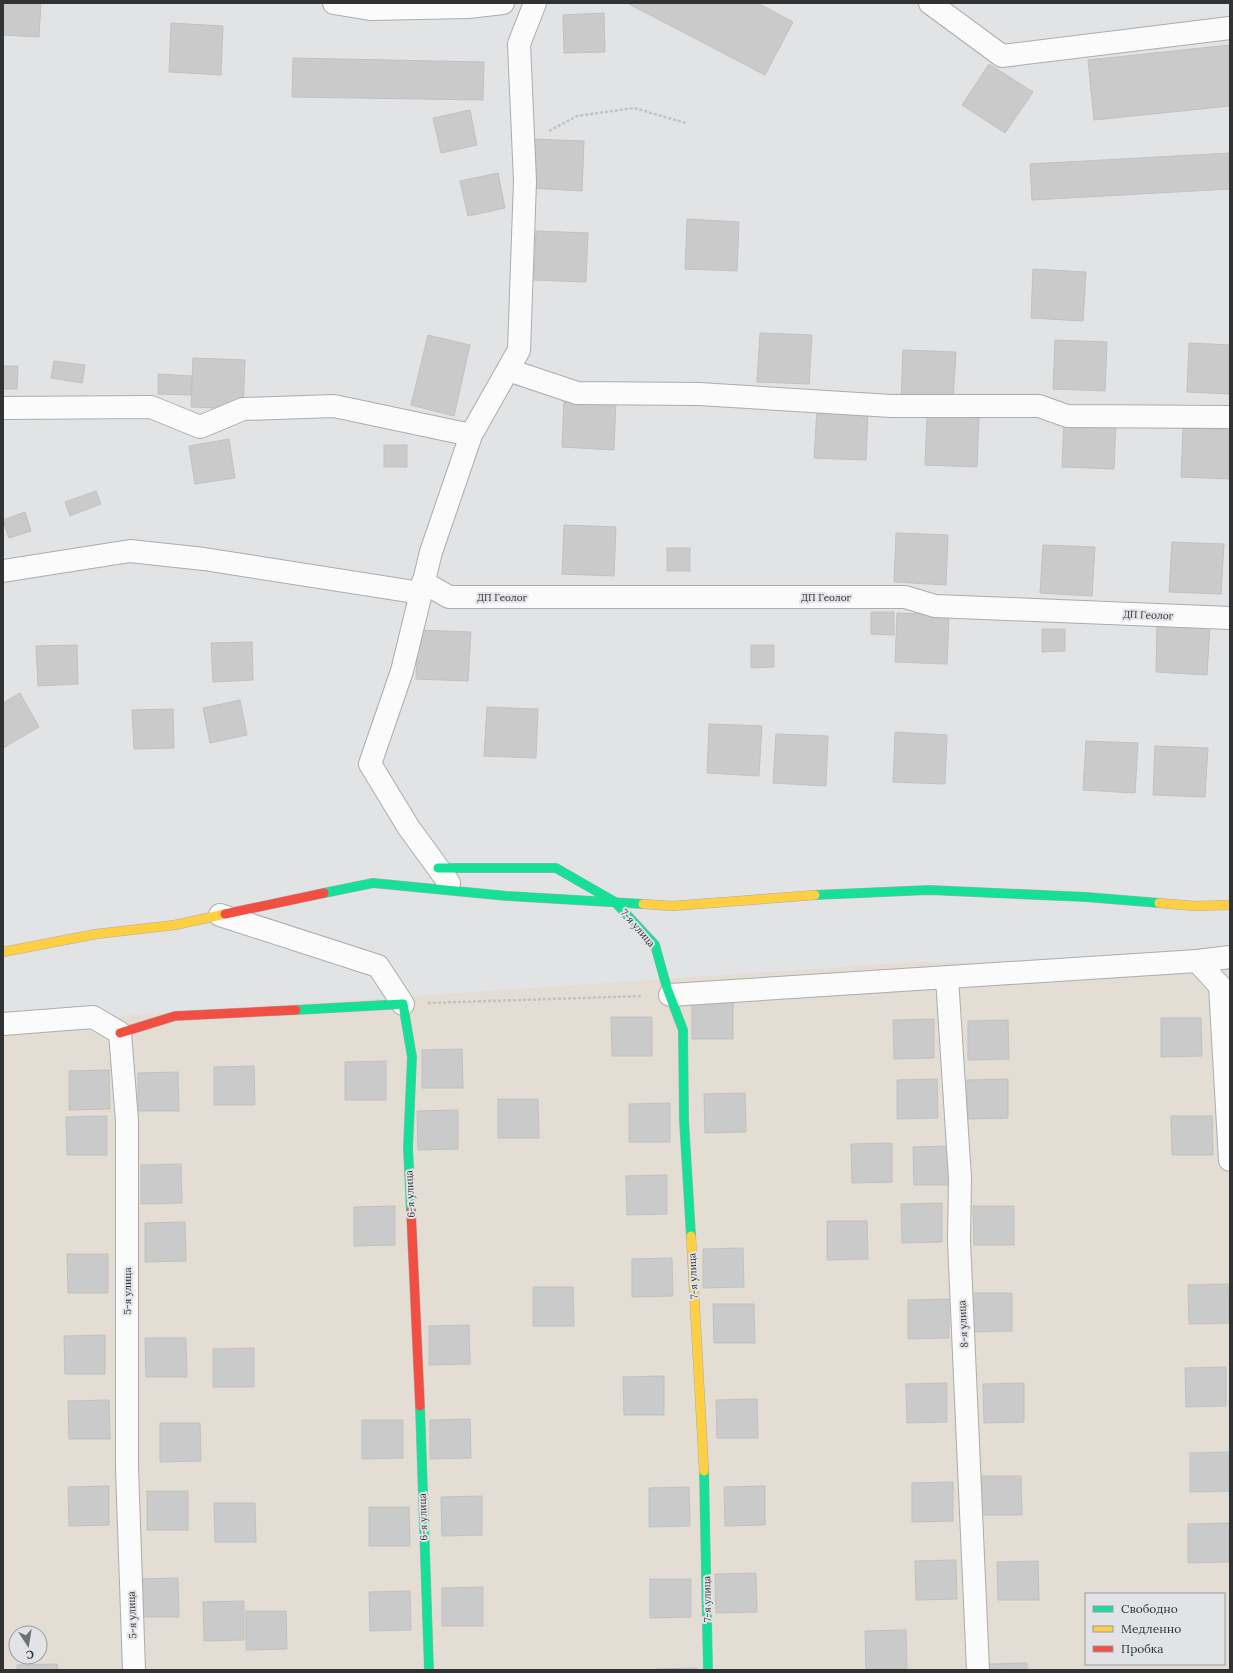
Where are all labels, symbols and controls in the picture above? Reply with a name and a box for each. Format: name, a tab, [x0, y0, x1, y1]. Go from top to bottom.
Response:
street label: ДП Геолог	[477, 591, 528, 604]
street label: ДП Геолог	[801, 591, 852, 604]
street label: ДП Геолог	[1123, 608, 1174, 622]
street label: 7-я улица	[618, 906, 658, 950]
street label: 6-я улица	[402, 1170, 418, 1218]
street label: 7-я улица	[685, 1253, 701, 1299]
street label: 5-я улица	[121, 1267, 134, 1315]
street label: 8-я улица	[955, 1300, 971, 1348]
street label: 6-я улица	[416, 1493, 430, 1541]
street label: 7-я улица	[700, 1576, 714, 1622]
street label: 5-я улица	[125, 1591, 139, 1639]
legend	[1085, 1593, 1225, 1665]
text: Свободно	[1121, 1601, 1178, 1616]
text: Медленно	[1121, 1621, 1181, 1636]
north arrow	[8, 1625, 48, 1665]
text: Пробка	[1121, 1641, 1163, 1656]
text: С	[25, 1647, 35, 1663]

